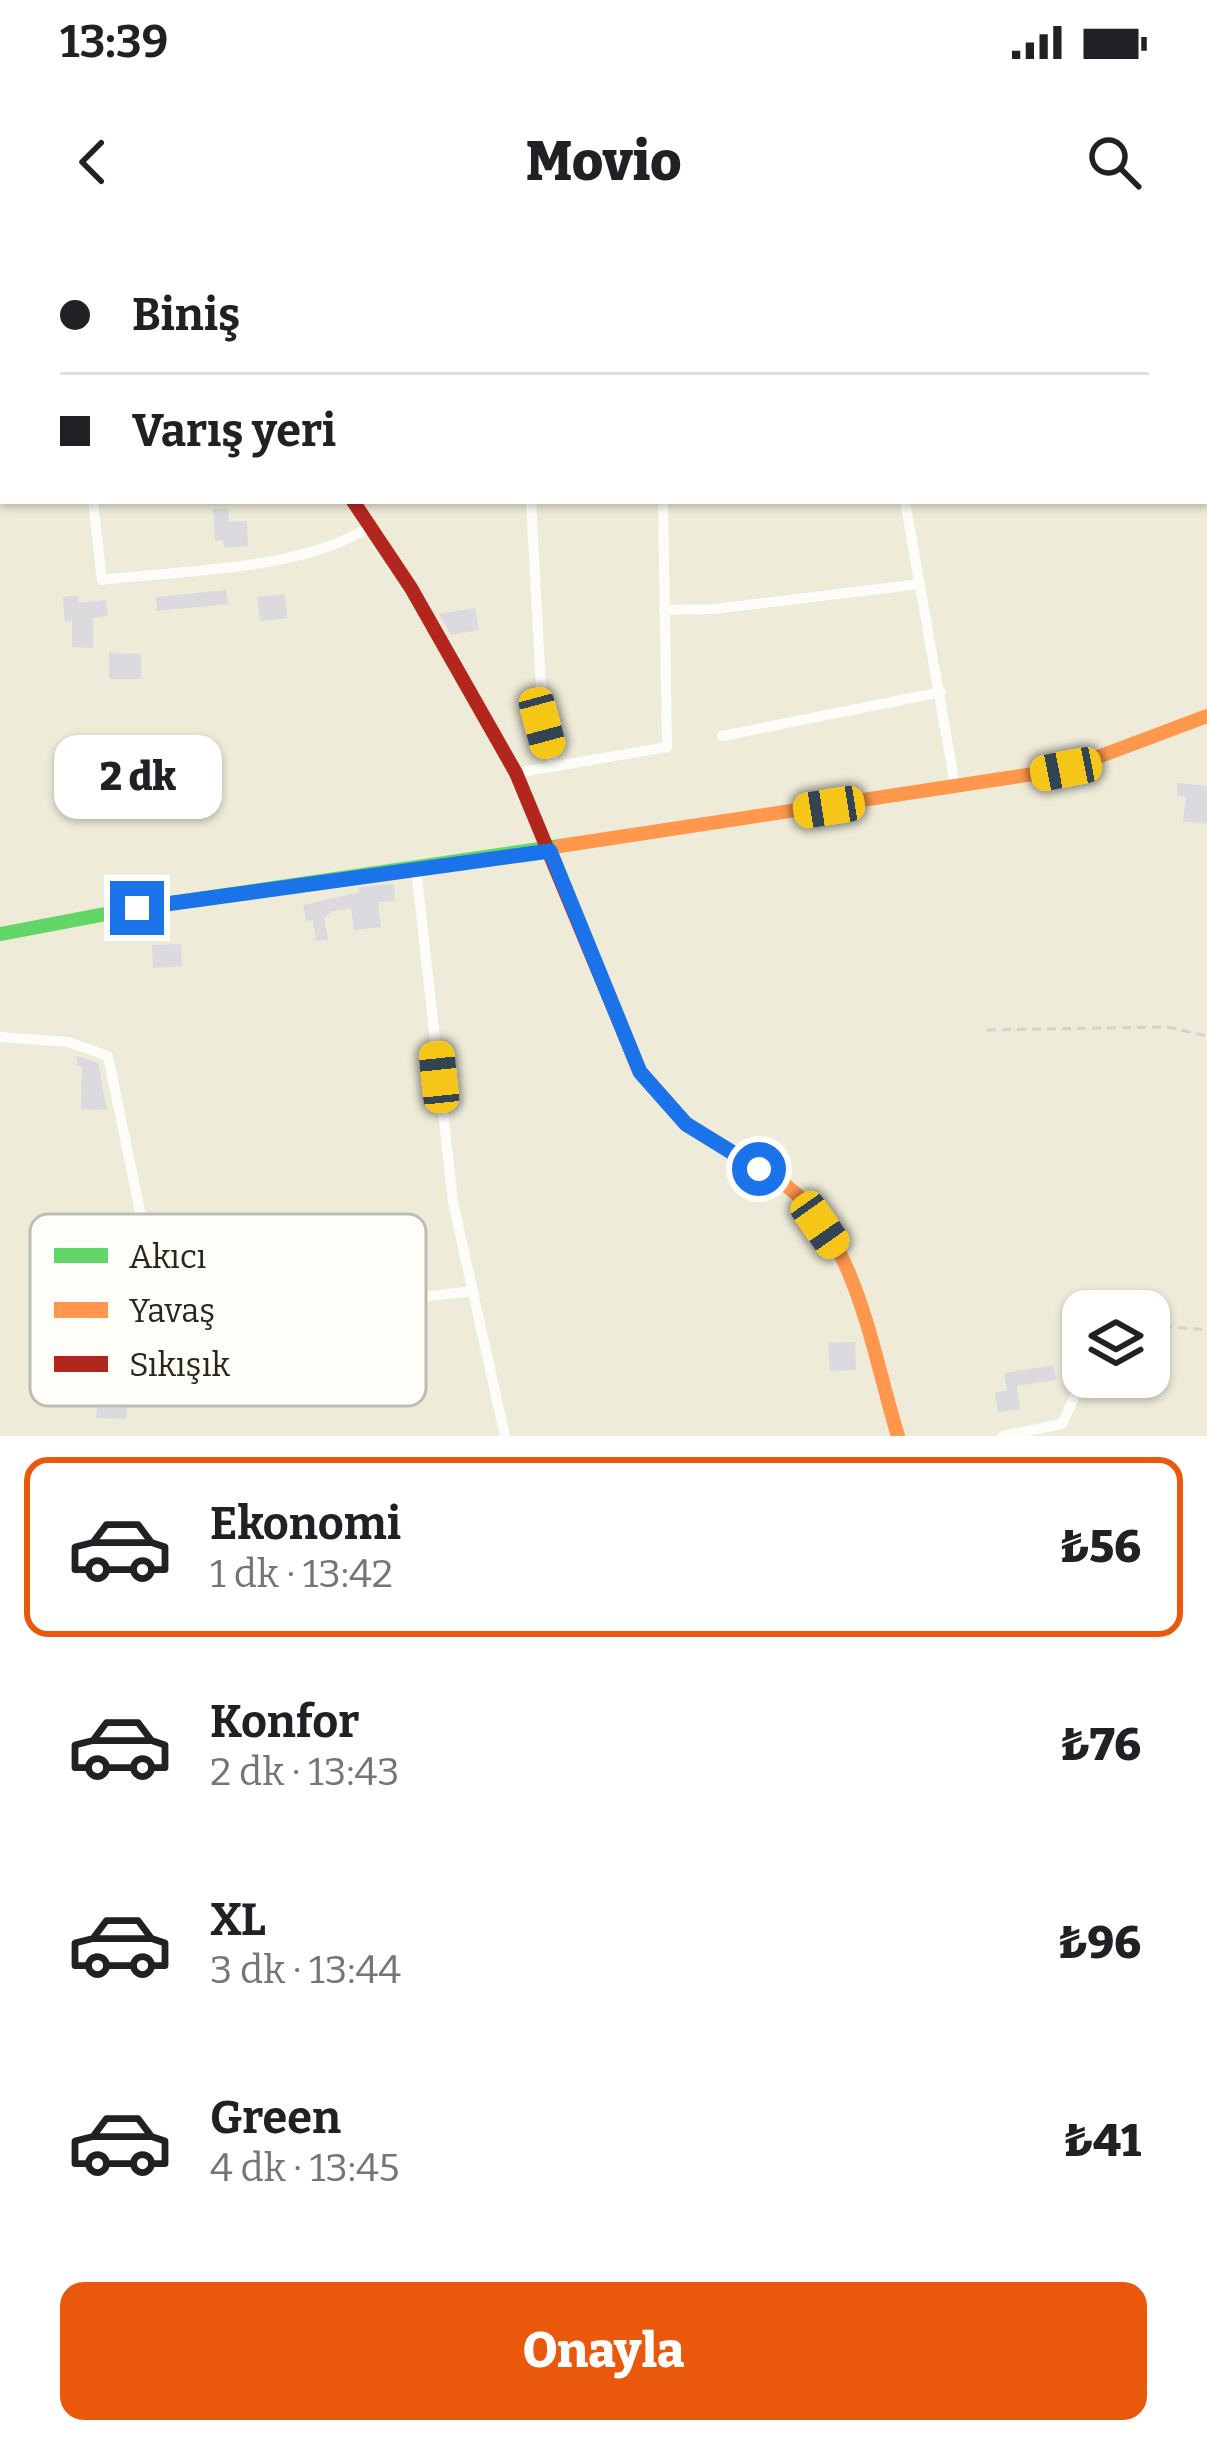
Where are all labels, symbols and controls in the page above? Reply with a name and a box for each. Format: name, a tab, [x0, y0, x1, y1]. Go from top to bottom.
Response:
text: 13:39	[60, 15, 168, 69]
icon: back	[60, 129, 126, 195]
icon: search	[1081, 129, 1147, 195]
text: Movio	[526, 130, 681, 194]
text: Biniş	[132, 288, 241, 342]
text: Varış yeri	[132, 404, 336, 458]
car	[515, 684, 569, 762]
callout: 2 dk	[53, 734, 221, 818]
car	[1027, 744, 1105, 794]
text: 2 dk	[100, 754, 176, 800]
car	[791, 784, 867, 830]
route end	[110, 881, 164, 935]
car	[417, 1039, 461, 1115]
route start	[732, 1142, 786, 1196]
car	[785, 1185, 855, 1265]
legend	[30, 1214, 426, 1406]
text: Akıcı	[129, 1237, 206, 1277]
map controls	[1062, 1290, 1170, 1398]
button: layers	[1062, 1290, 1170, 1398]
text: Yavaş	[129, 1291, 215, 1331]
text: Sıkışık	[129, 1345, 231, 1385]
icon: car	[66, 1493, 174, 1601]
text: Ekonomi	[210, 1497, 401, 1551]
text: ₺56	[1059, 1520, 1141, 1574]
text: 1 dk · 13:42	[210, 1551, 393, 1597]
icon: car	[66, 1691, 174, 1799]
text: Konfor	[210, 1695, 359, 1749]
text: ₺76	[1060, 1718, 1141, 1772]
text: 2 dk · 13:43	[210, 1749, 399, 1795]
icon: car	[66, 1889, 174, 1997]
text: XL	[210, 1893, 266, 1947]
text: ₺96	[1058, 1916, 1141, 1970]
text: 3 dk · 13:44	[210, 1947, 401, 1993]
icon: car	[66, 2087, 174, 2195]
text: Green	[210, 2091, 341, 2145]
text: ₺41	[1063, 2114, 1141, 2168]
text: 4 dk · 13:45	[210, 2145, 400, 2191]
button: Onayla	[60, 2282, 1147, 2420]

